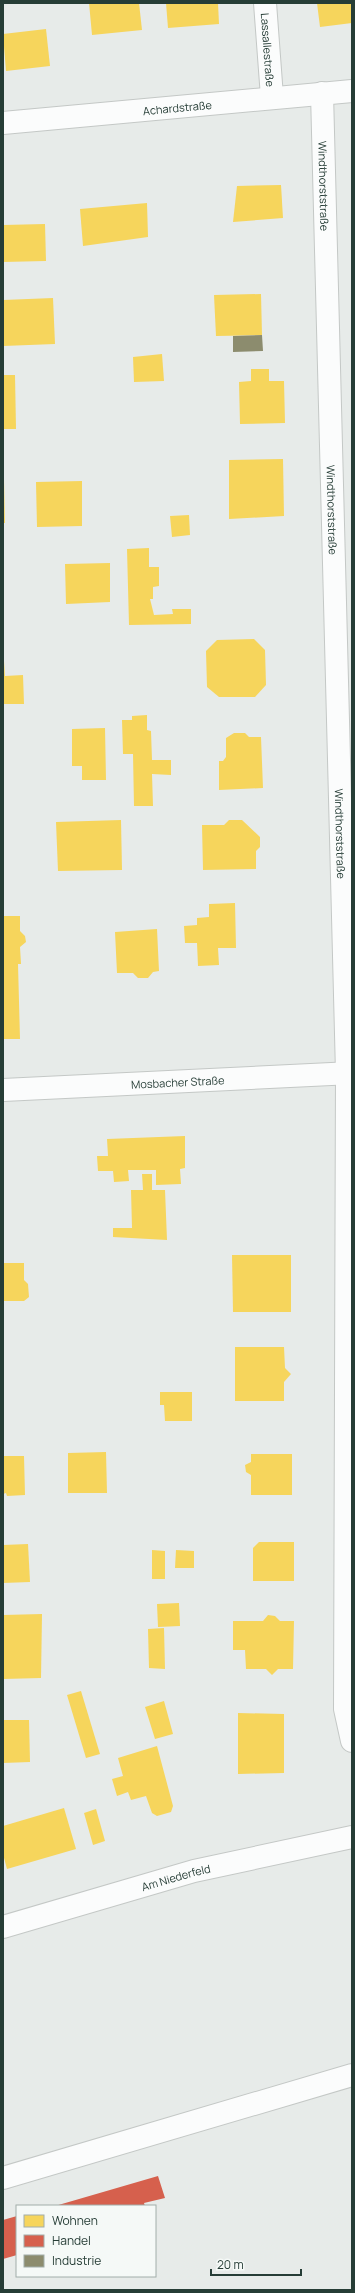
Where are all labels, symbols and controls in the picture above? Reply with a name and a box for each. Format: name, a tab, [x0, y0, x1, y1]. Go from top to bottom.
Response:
street label: Lassallestraße	[258, 12, 279, 88]
street label: Achardstraße	[142, 96, 213, 118]
street label: Windthorststraße	[316, 141, 333, 232]
street label: Windthorststraße	[324, 465, 341, 556]
street label: Windthorststraße	[332, 788, 350, 880]
street label: Mosbacher Straße	[131, 1072, 225, 1091]
street label: Am Niederfeld	[139, 1860, 212, 1894]
legend	[16, 2205, 156, 2277]
text: Wohnen	[52, 2212, 98, 2229]
text: Handel	[52, 2232, 91, 2249]
scale bar	[211, 2251, 301, 2277]
text: Industrie	[52, 2252, 101, 2269]
text: 20 m	[217, 2256, 244, 2273]

